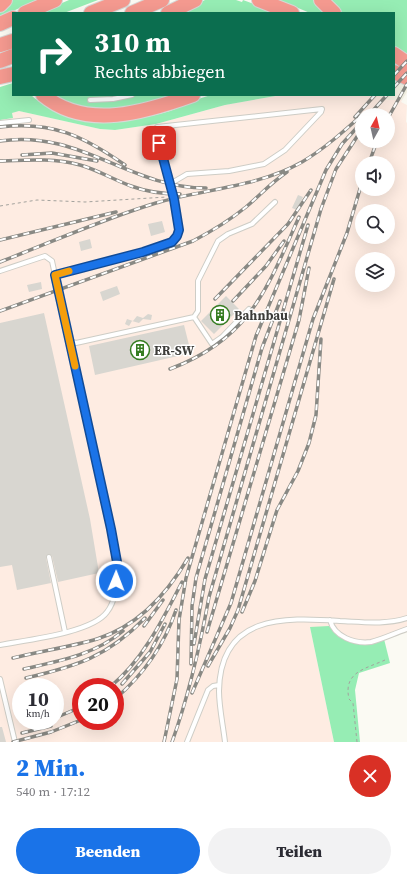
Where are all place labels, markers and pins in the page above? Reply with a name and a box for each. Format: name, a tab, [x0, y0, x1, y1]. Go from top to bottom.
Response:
pin	[142, 126, 176, 160]
building icon: Bahnbau	[209, 304, 231, 326]
place label: Bahnbau	[234, 307, 288, 324]
building icon: ER-SW	[129, 339, 151, 361]
place label: ER-SW	[154, 342, 194, 359]

